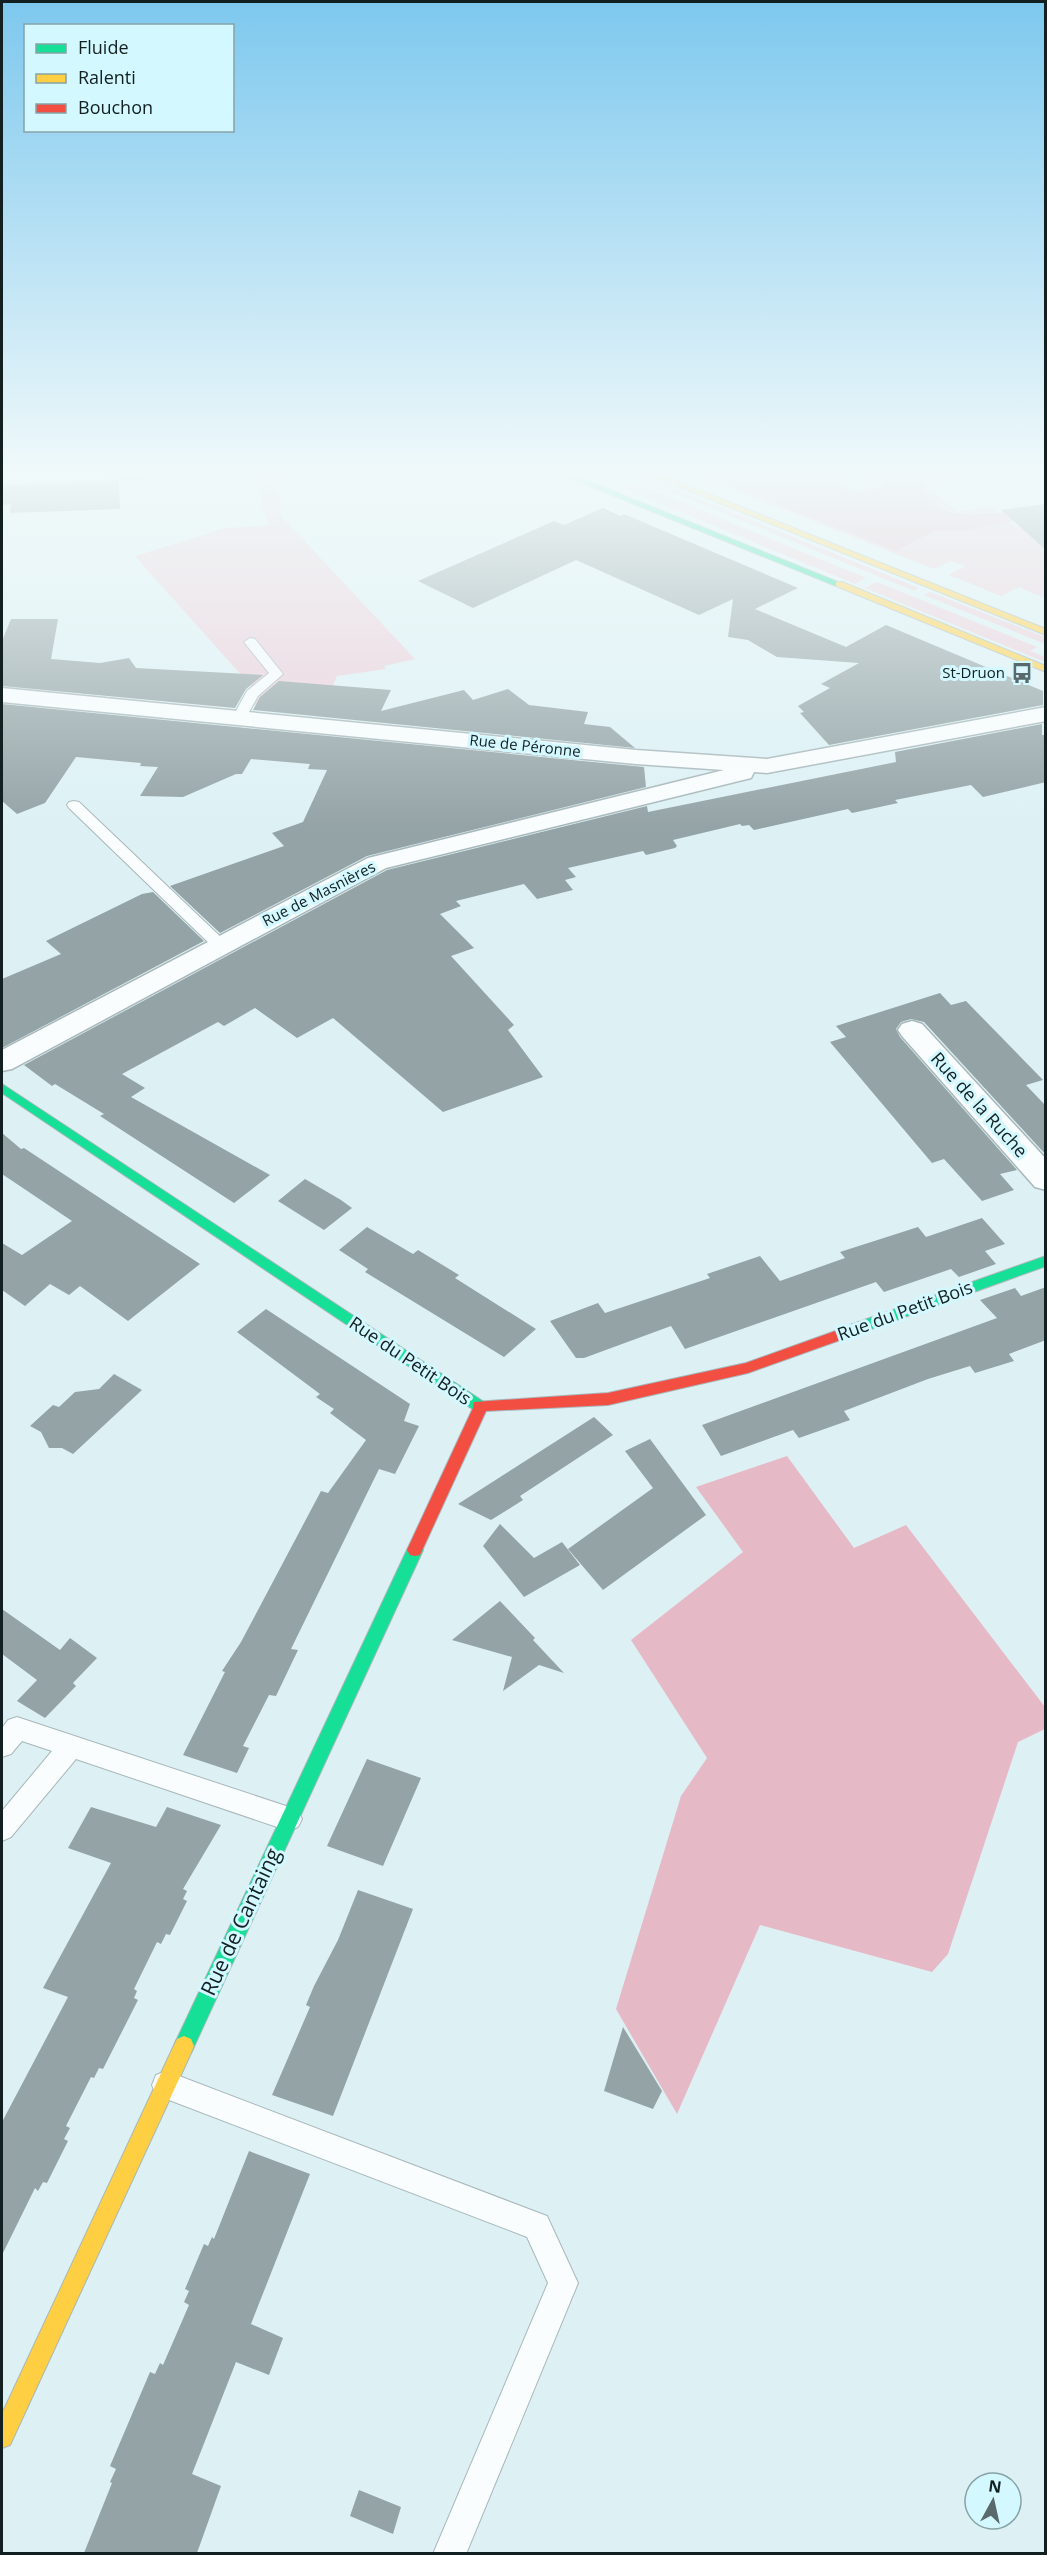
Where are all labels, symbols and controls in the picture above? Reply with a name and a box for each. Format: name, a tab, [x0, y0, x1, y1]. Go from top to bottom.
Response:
legend	[24, 24, 234, 132]
text: Fluide	[78, 35, 129, 59]
text: Ralenti	[78, 65, 136, 89]
text: Bouchon	[78, 95, 153, 119]
bus stop icon: St-Druon	[1010, 661, 1034, 685]
place label: St-Druon	[942, 662, 1005, 682]
street label: Rue de Péronne	[469, 729, 582, 761]
street label: Rue de Masnières	[259, 856, 378, 930]
street label: Rue de la Ruche	[926, 1047, 1033, 1162]
street label: Rue du Petit Bois	[834, 1274, 976, 1346]
street label: Rue du Petit Bois	[345, 1310, 476, 1410]
street label: Rue de Cantaing	[194, 1843, 287, 2000]
north arrow	[963, 2471, 1023, 2531]
text: N	[987, 2474, 1003, 2498]

